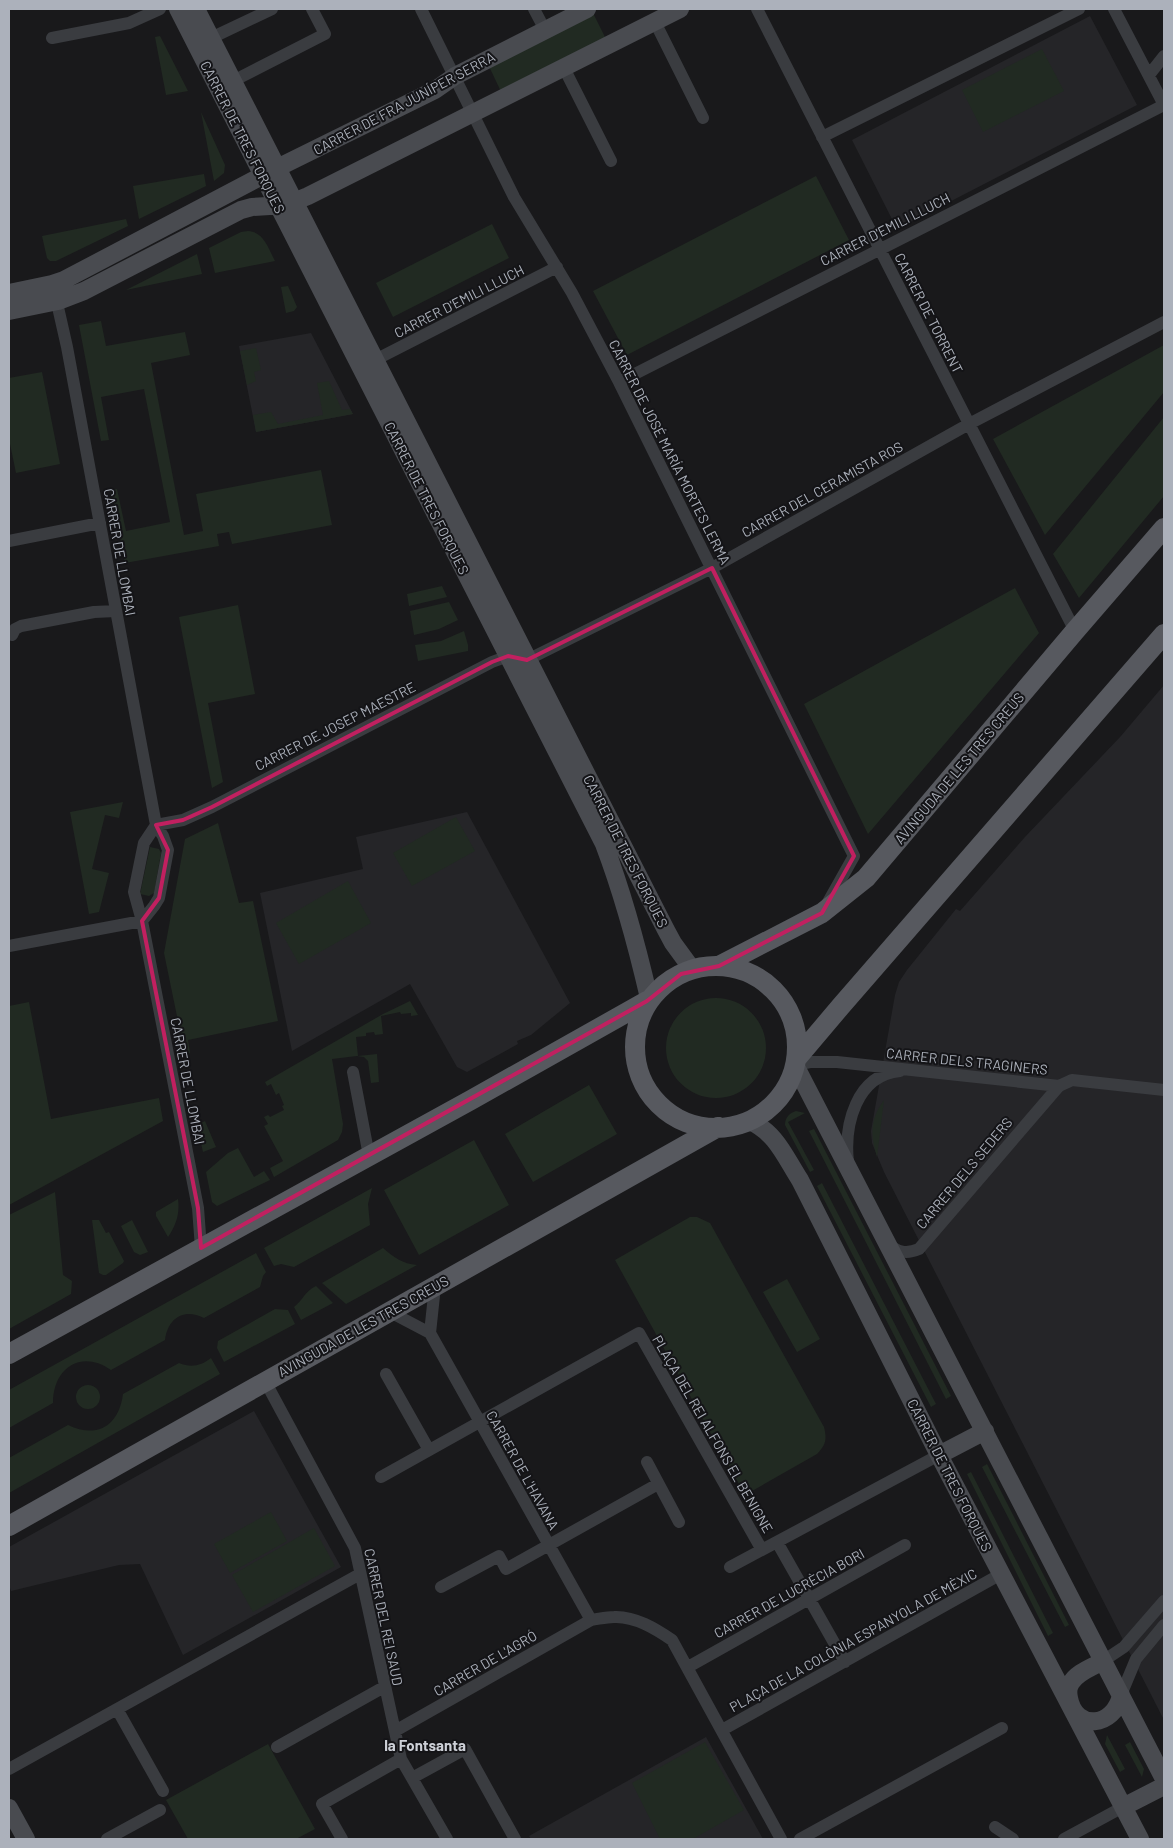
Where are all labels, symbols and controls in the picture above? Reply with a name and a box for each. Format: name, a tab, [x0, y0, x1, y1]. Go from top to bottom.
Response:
street label: CARRER DE FRA JUNÍPER SERRA	[310, 48, 498, 158]
street label: CARRER DE TRES FORQUES	[197, 58, 289, 216]
street label: CARRER D'EMILI LLUCH	[817, 189, 953, 269]
street label: CARRER DE TORRENT	[891, 250, 967, 376]
street label: CARRER D'EMILI LLUCH	[391, 261, 527, 341]
street label: CARRER DE JOSÉ MARÍA MORTES LERMA	[606, 337, 735, 568]
street label: CARRER DE TRES FORQUES	[381, 419, 473, 577]
street label: CARRER DEL CERAMISTA ROS	[738, 437, 906, 541]
street label: CARRER DE LLOMBAI	[100, 487, 140, 617]
street label: CARRER DE JOSEP MAESTRE	[252, 678, 418, 774]
street label: AVINGUDA DE LES TRES CREUS	[891, 689, 1027, 847]
street label: CARRER DE TRES FORQUES	[580, 772, 672, 930]
street label: CARRER DE LLOMBAI	[167, 1016, 209, 1146]
street label: CARRER DELS TRAGINERS	[886, 1044, 1048, 1078]
street label: CARRER DELS SEDERS	[912, 1114, 1016, 1232]
street label: AVINGUDA DE LES TRES CREUS	[275, 1272, 451, 1380]
street label: PLAÇA DEL REI ALFONS EL BENIGNE	[649, 1332, 777, 1536]
street label: CARRER DE TRES FORQUES	[904, 1396, 996, 1554]
street label: CARRER DE L'HAVANA	[483, 1407, 563, 1533]
street label: CARRER DE LUCRÈCIA BORI	[711, 1545, 867, 1641]
street label: CARRER DEL REI SAUD	[361, 1547, 407, 1687]
street label: PLAÇA DE LA COLÒNIA ESPANYOLA DE MÈXIC	[726, 1565, 980, 1715]
street label: CARRER DE L'AGRÓ	[430, 1627, 540, 1699]
district label: la Fontsanta	[384, 1736, 466, 1754]

